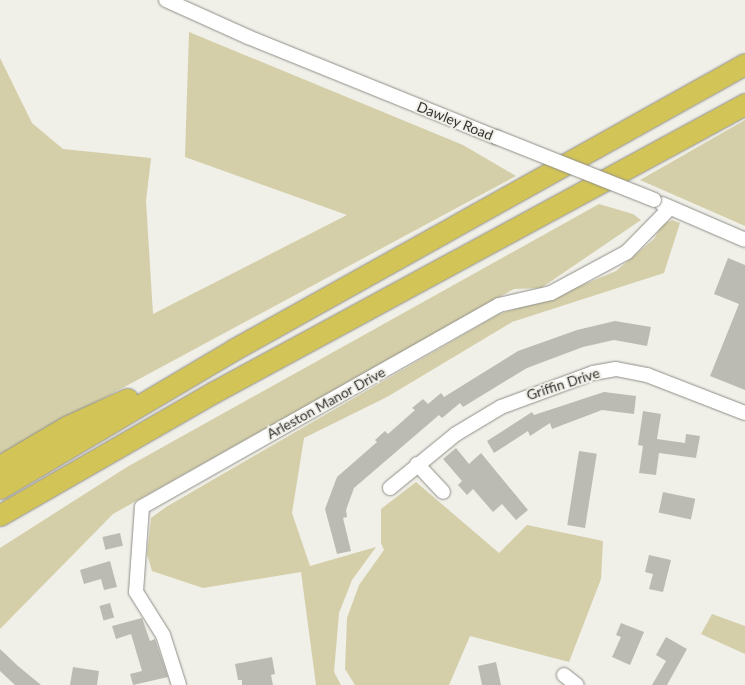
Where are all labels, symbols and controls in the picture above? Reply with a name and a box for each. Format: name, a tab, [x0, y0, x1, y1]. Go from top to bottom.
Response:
street label: Dawley Road	[414, 98, 496, 144]
street label: Arleston Manor Drive	[264, 363, 388, 443]
street label: Griffin Drive	[524, 364, 602, 404]

